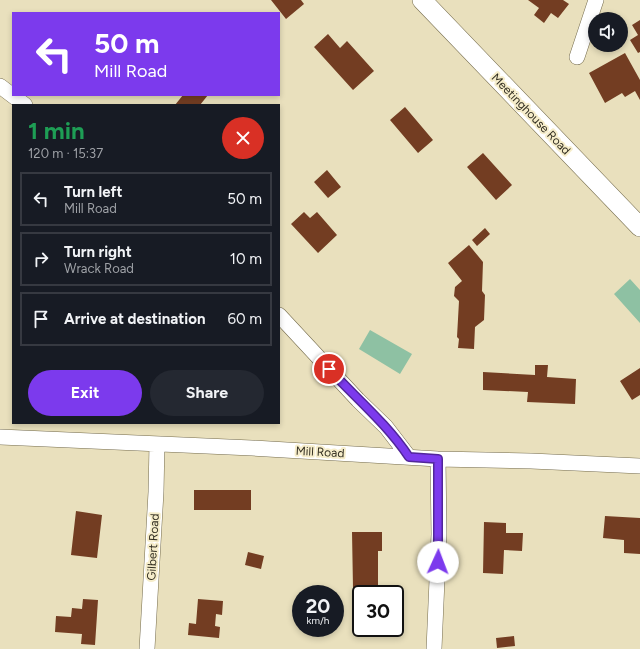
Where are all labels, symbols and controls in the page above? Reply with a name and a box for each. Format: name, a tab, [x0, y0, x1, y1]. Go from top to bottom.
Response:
map controls	[588, 12, 628, 52]
button: sound	[588, 12, 628, 52]
text: 50 m	[94, 26, 160, 60]
icon: left	[28, 28, 80, 80]
text: Mill Road	[94, 60, 167, 82]
street label: Meetinghouse Road	[489, 71, 573, 157]
text: 1 min	[28, 116, 85, 145]
button: close	[222, 117, 264, 159]
text: 120 m · 15:37	[28, 146, 103, 161]
text: Turn left	[64, 183, 122, 201]
icon: left	[30, 188, 52, 210]
text: 50 m	[227, 190, 262, 208]
text: Mill Road	[64, 201, 117, 216]
text: Turn right	[64, 243, 132, 261]
icon: right	[30, 248, 52, 270]
text: 10 m	[230, 250, 262, 268]
text: Wrack Road	[64, 261, 134, 276]
icon: arrive	[30, 308, 52, 330]
text: Arrive at destination	[64, 310, 205, 328]
text: 60 m	[227, 310, 262, 328]
pin	[312, 352, 346, 386]
icon: arrive	[318, 358, 340, 380]
button: Exit	[28, 370, 142, 416]
button: Share	[150, 370, 264, 416]
street label: Mill Road	[295, 444, 345, 460]
street label: Gilbert Road	[144, 513, 162, 581]
position arrow	[417, 541, 459, 583]
speed limit sign: 30	[352, 585, 404, 637]
text: 20	[306, 594, 330, 618]
text: km/h	[307, 614, 329, 627]

